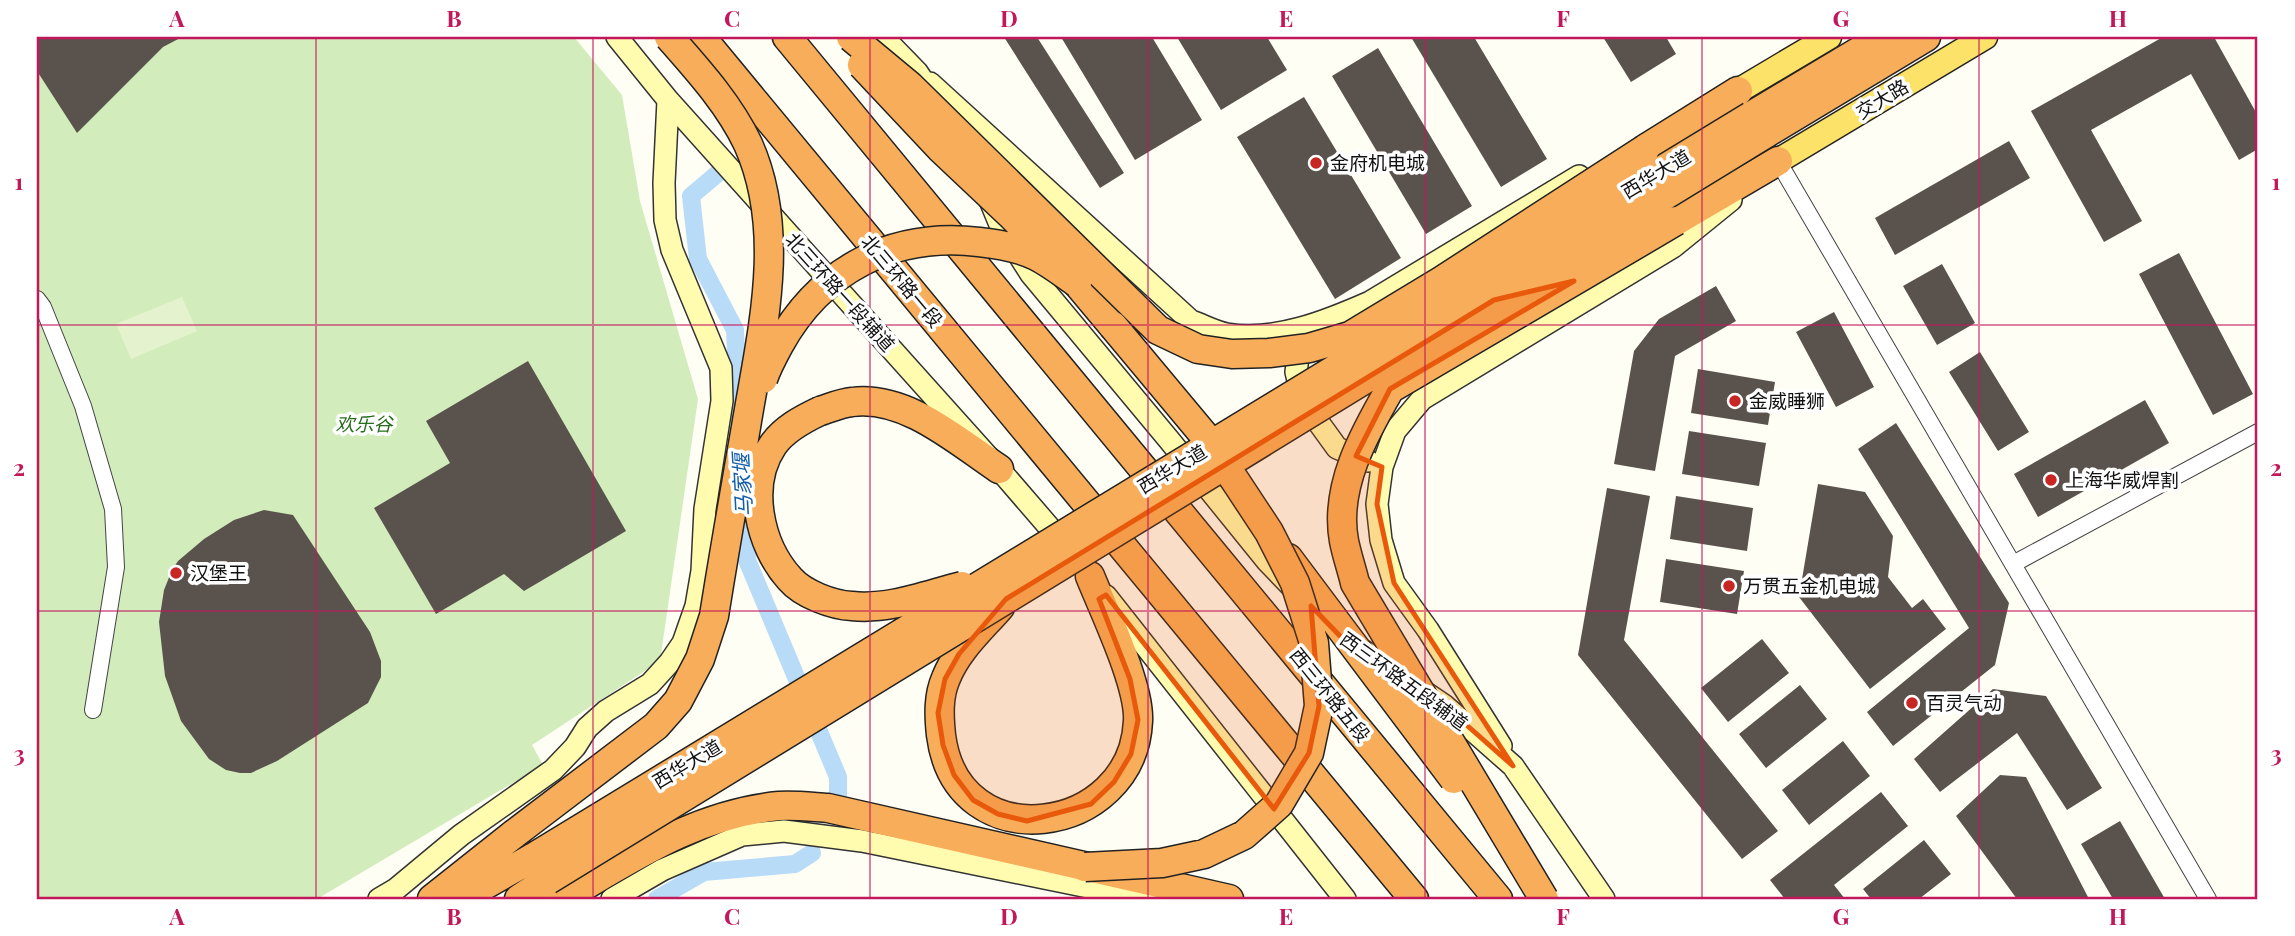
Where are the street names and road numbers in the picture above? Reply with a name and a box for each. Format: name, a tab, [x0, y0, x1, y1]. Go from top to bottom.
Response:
street label: 交大路	[1850, 72, 1913, 124]
street label: 西华大道	[1616, 142, 1695, 204]
street label: 北三环路一段辅道	[780, 226, 901, 357]
street label: 北三环路一段	[856, 228, 949, 332]
street label: 西华大道	[1132, 437, 1211, 499]
street label: 西三环路五段辅道	[1335, 625, 1474, 735]
street label: 西三环路五段	[1285, 642, 1377, 747]
street label: 西华大道	[647, 732, 726, 794]

